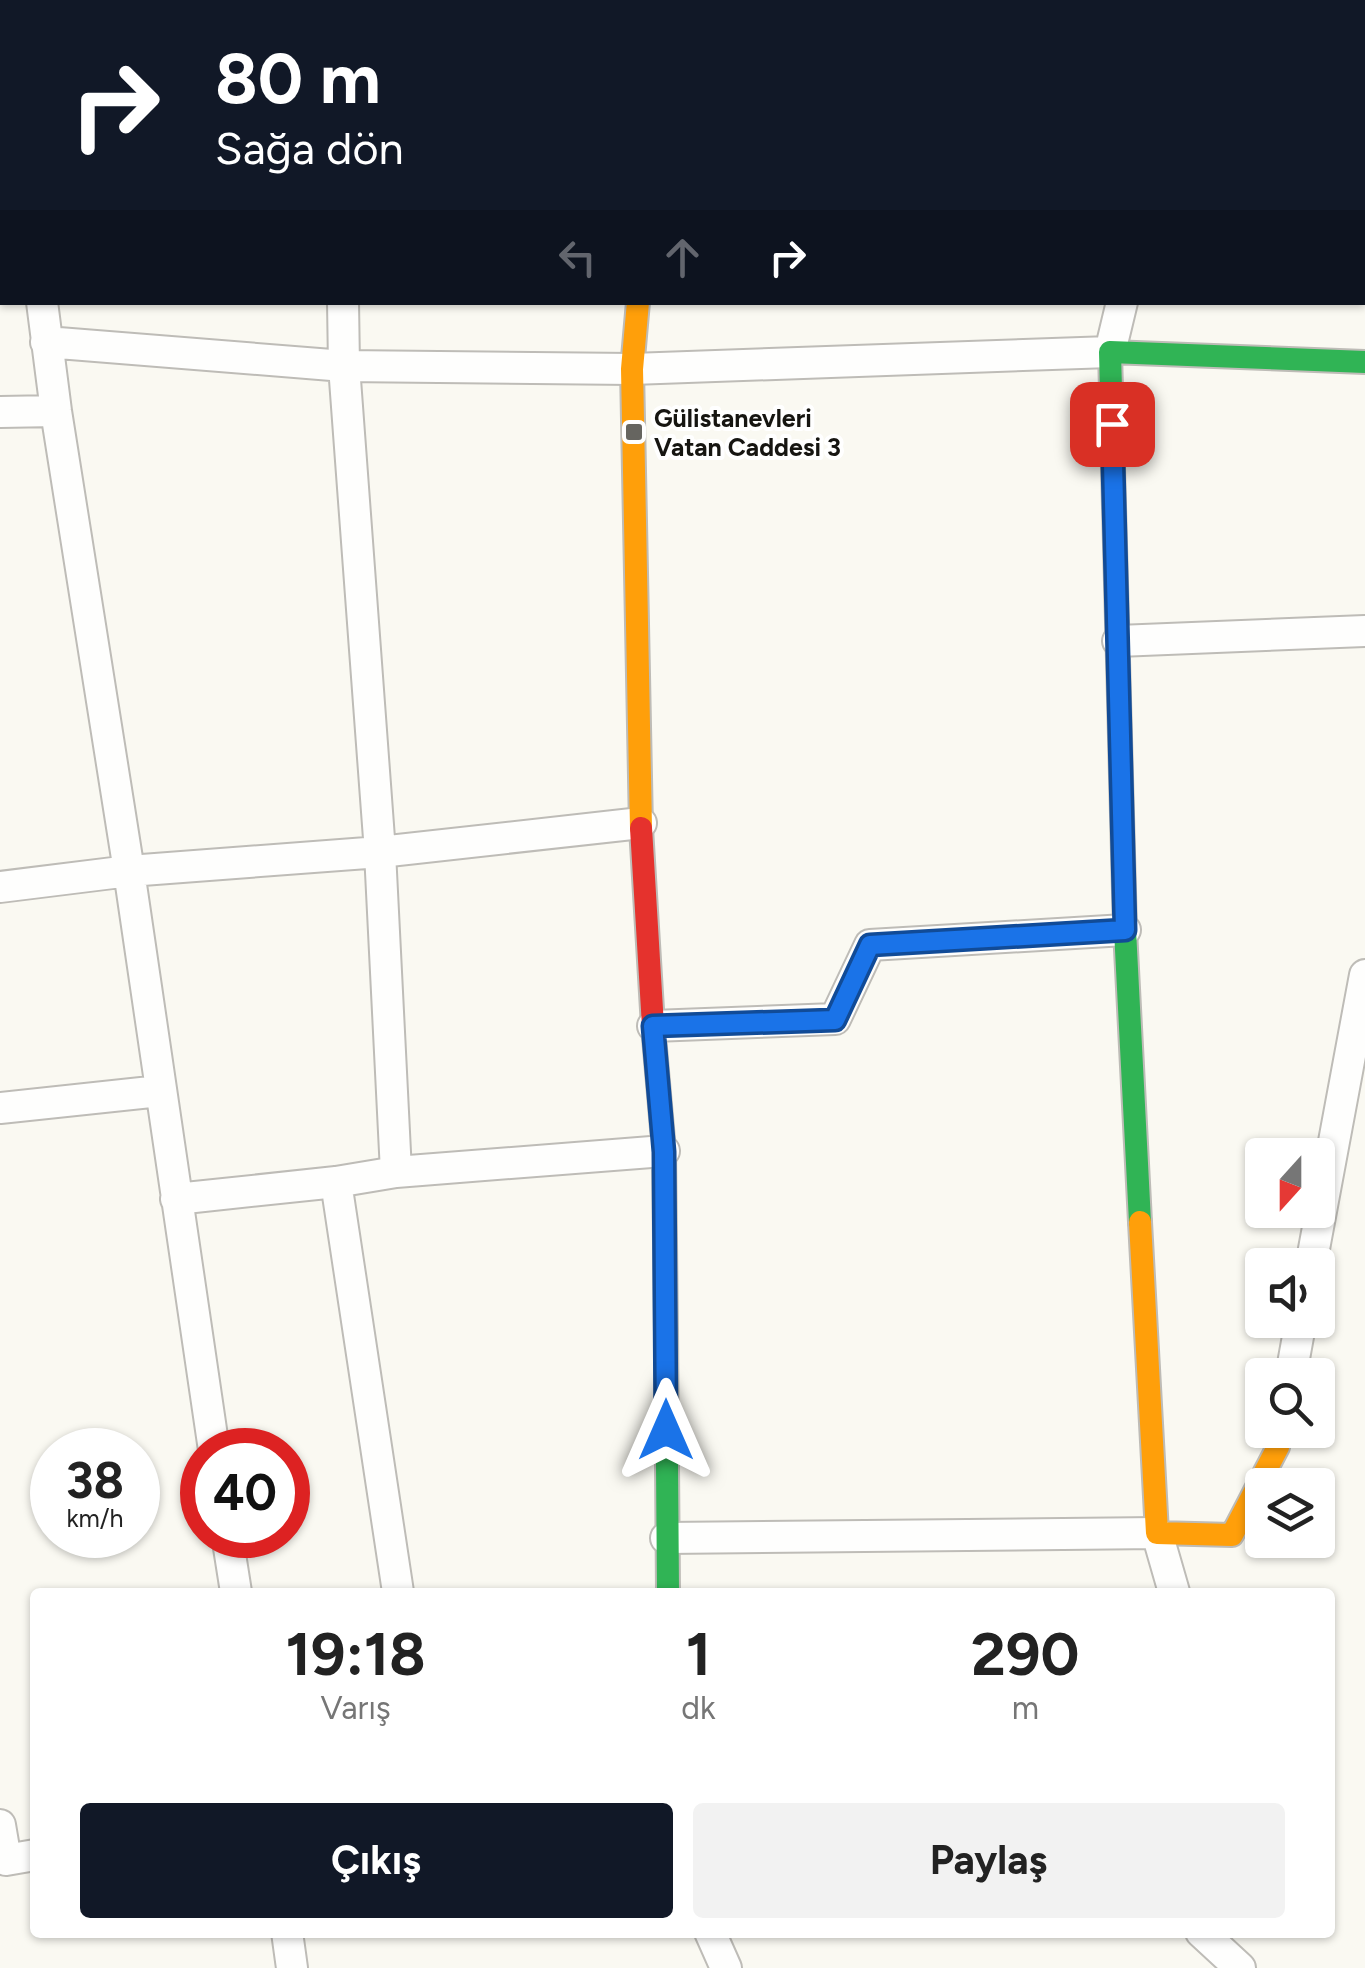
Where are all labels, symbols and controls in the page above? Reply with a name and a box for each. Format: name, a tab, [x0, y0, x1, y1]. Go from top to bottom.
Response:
text: 80 m	[215, 36, 381, 121]
icon: right	[50, 40, 180, 170]
text: Sağa dön	[215, 121, 404, 175]
icon: left	[550, 230, 605, 285]
icon: ahead	[655, 230, 710, 285]
icon: right	[760, 230, 815, 285]
pin	[1070, 382, 1155, 467]
icon: arrive	[1085, 397, 1140, 452]
place label: Gülistanevleri Vatan Caddesi 3	[654, 403, 841, 462]
marker: Gülistanevleri Vatan Caddesi 3	[623, 421, 645, 443]
north arrow	[1245, 1138, 1335, 1228]
map controls	[1245, 1138, 1335, 1558]
button: sound	[1245, 1248, 1335, 1338]
button: search	[1245, 1358, 1335, 1448]
position arrow	[614, 1378, 718, 1482]
speed limit sign: 40	[180, 1428, 310, 1558]
text: 38	[66, 1450, 124, 1511]
button: layers	[1245, 1468, 1335, 1558]
text: km/h	[66, 1503, 124, 1533]
text: 19:18	[286, 1618, 426, 1690]
text: 1	[686, 1618, 711, 1690]
text: 290	[971, 1618, 1079, 1690]
text: Varış	[320, 1689, 391, 1727]
text: dk	[681, 1689, 716, 1727]
text: m	[1012, 1689, 1039, 1727]
button: Çıkış	[80, 1803, 673, 1918]
button: Paylaş	[693, 1803, 1285, 1918]

